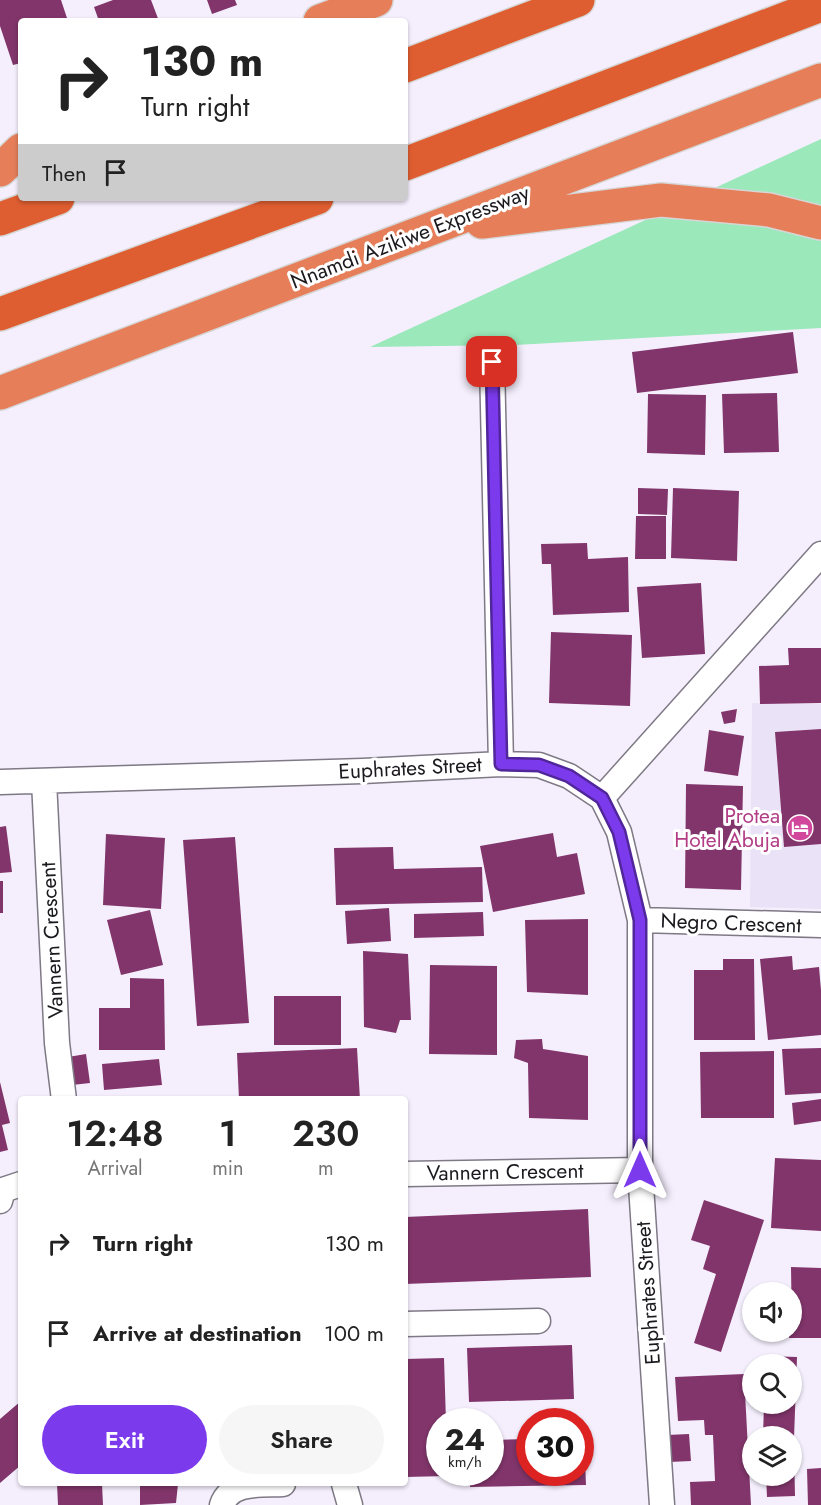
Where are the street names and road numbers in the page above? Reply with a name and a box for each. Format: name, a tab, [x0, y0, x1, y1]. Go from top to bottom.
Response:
street label: Nnamdi Azikiwe Expressway	[286, 177, 535, 296]
street label: Euphrates Street	[338, 749, 482, 787]
street label: Vannern Crescent	[33, 861, 71, 1019]
street label: Negro Crescent	[660, 906, 802, 940]
street label: Vannern Crescent	[426, 1156, 584, 1188]
street label: Euphrates Street	[628, 1220, 668, 1366]

